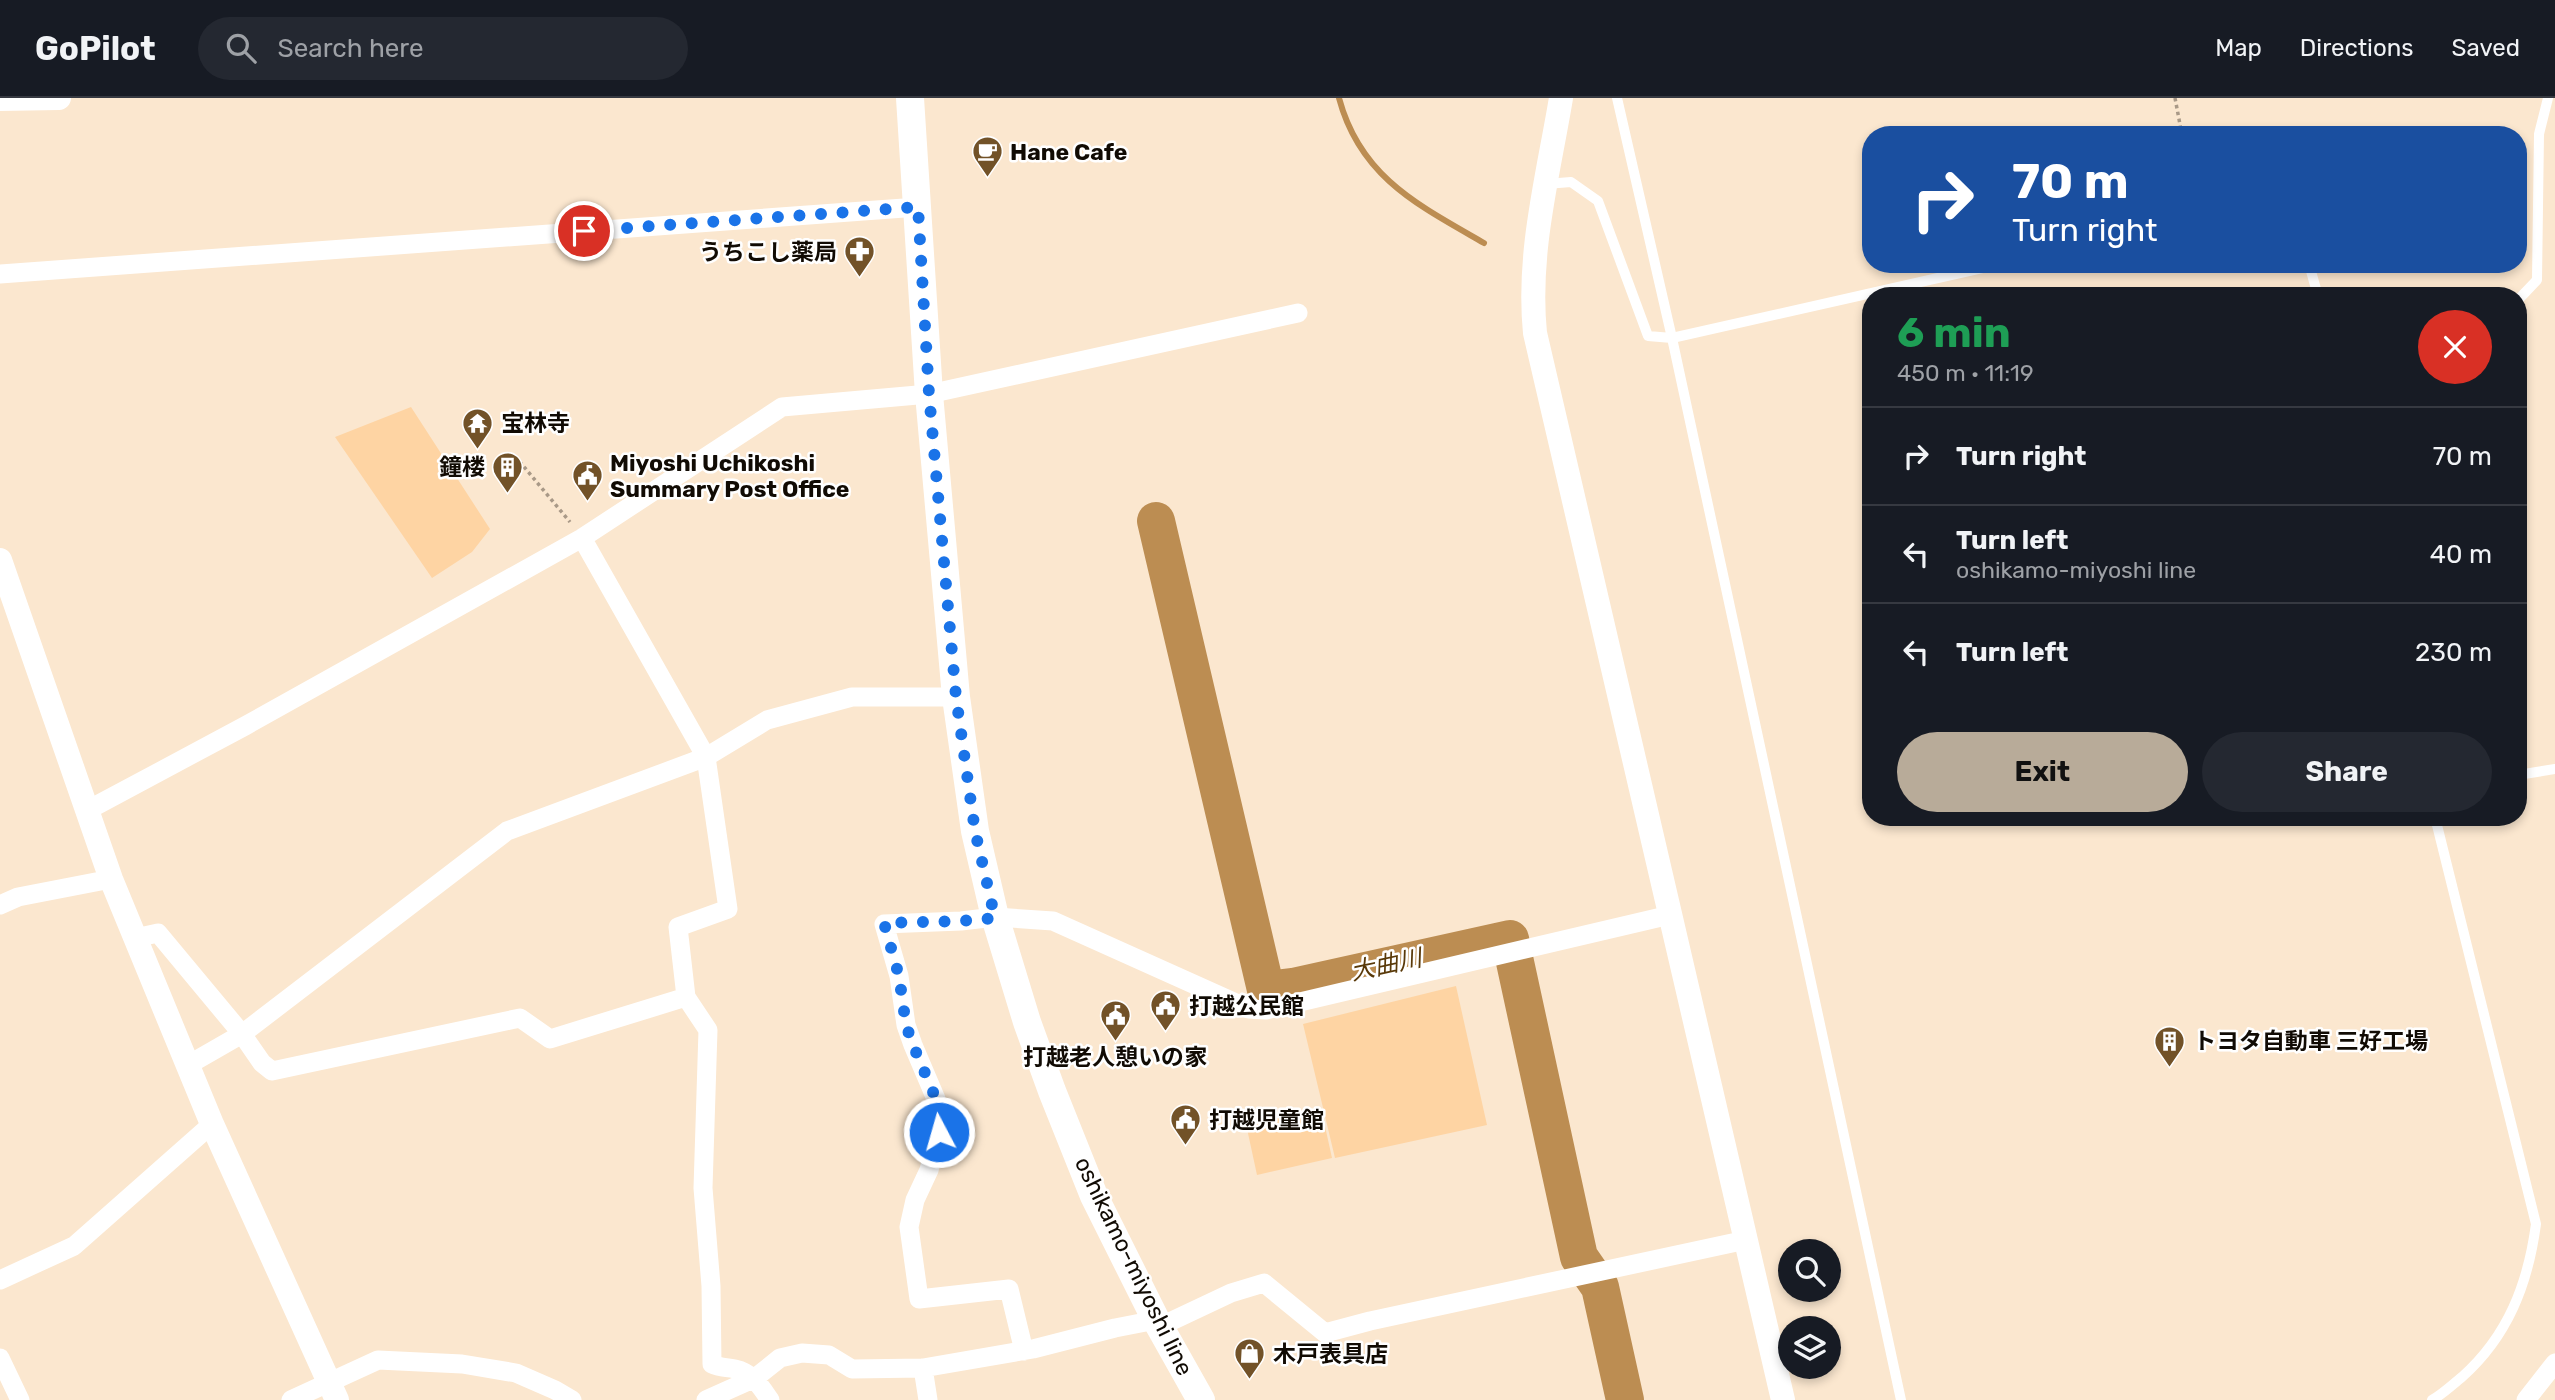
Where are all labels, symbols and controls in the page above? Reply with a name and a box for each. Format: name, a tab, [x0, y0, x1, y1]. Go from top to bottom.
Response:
search box	[198, 17, 688, 80]
text: GoPilot	[35, 29, 156, 68]
icon: search	[222, 29, 260, 67]
text: Search here	[278, 33, 423, 64]
text: Map	[2215, 34, 2262, 62]
text: Directions	[2300, 34, 2413, 62]
text: Saved	[2451, 34, 2520, 62]
cafe icon: Hane Cafe	[970, 135, 1004, 179]
place label: Hane Cafe	[1010, 138, 1127, 166]
text: 70 m	[2012, 152, 2129, 210]
icon: right	[1897, 154, 1988, 245]
pin	[554, 201, 614, 261]
text: Turn right	[2012, 211, 2157, 249]
icon: arrive	[565, 212, 603, 250]
pharmacy icon: うちこし薬局	[843, 235, 877, 279]
place label: うちこし薬局	[699, 238, 837, 266]
text: 6 min	[1897, 308, 2011, 358]
button: close	[2418, 310, 2492, 384]
text: 450 m · 11:19	[1897, 359, 2034, 387]
temple icon: 宝林寺	[461, 406, 495, 450]
place label: 宝林寺	[501, 409, 570, 437]
icon: right	[1897, 437, 1935, 475]
text: Turn right	[1956, 441, 2086, 472]
text: 70 m	[2433, 441, 2492, 472]
place label: Miyoshi Uchikoshi Summary Post Office	[610, 449, 849, 503]
building icon: 鐘楼	[491, 450, 525, 494]
place label: 鐘楼	[439, 453, 485, 481]
public building icon: Miyoshi Uchikoshi Summary Post Office	[570, 459, 604, 503]
text: Turn left	[1956, 525, 2068, 556]
icon: left	[1897, 535, 1935, 573]
text: 40 m	[2430, 539, 2492, 570]
text: oshikamo-miyoshi line	[1956, 556, 2196, 584]
icon: left	[1897, 633, 1935, 671]
text: Turn left	[1956, 637, 2068, 668]
text: 230 m	[2415, 637, 2492, 668]
button: Exit	[1897, 732, 2188, 812]
button: Share	[2202, 732, 2492, 812]
water label: 大曲川	[1348, 943, 1427, 986]
public building icon: 打越公民館	[1149, 989, 1183, 1033]
place label: 打越公民館	[1189, 992, 1304, 1020]
public building icon: 打越老人憩いの家	[1098, 999, 1132, 1043]
building icon: トヨタ自動車 三好工場	[2153, 1024, 2187, 1068]
place label: トヨタ自動車 三好工場	[2193, 1027, 2428, 1055]
place label: 打越老人憩いの家	[1023, 1043, 1207, 1071]
position arrow	[902, 1095, 976, 1169]
public building icon: 打越児童館	[1169, 1103, 1203, 1147]
place label: 打越児童館	[1209, 1106, 1324, 1134]
street label: oshikamo-miyoshi line	[1069, 1152, 1199, 1380]
map controls	[1778, 1239, 1841, 1379]
button: search	[1778, 1239, 1841, 1302]
button: layers	[1778, 1316, 1841, 1379]
shop icon: 木戸表具店	[1233, 1337, 1267, 1381]
place label: 木戸表具店	[1273, 1340, 1388, 1368]

